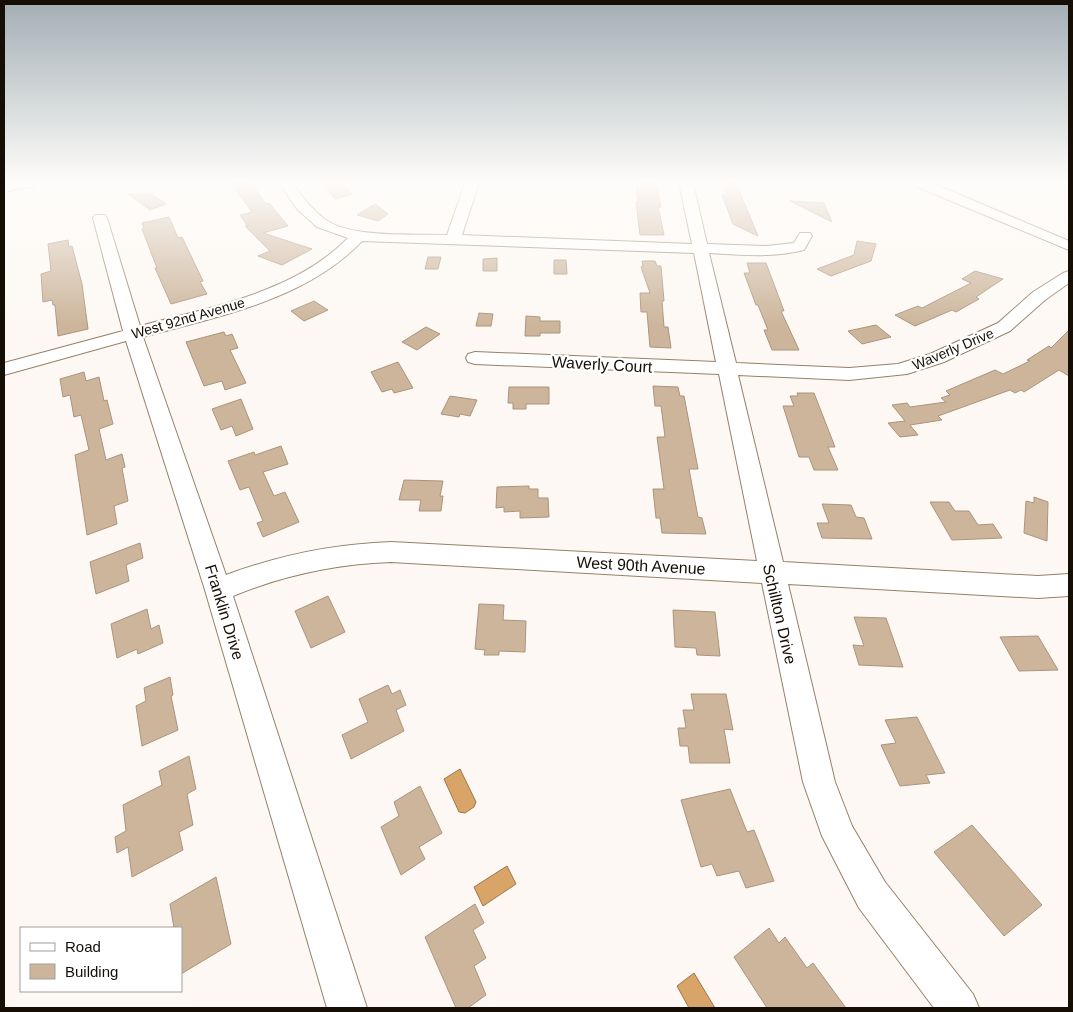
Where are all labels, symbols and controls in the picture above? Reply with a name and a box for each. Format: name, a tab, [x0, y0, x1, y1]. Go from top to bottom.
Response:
street label: West 92nd Avenue	[130, 294, 247, 342]
street label: Waverly Drive	[910, 325, 996, 373]
street label: Waverly Court	[551, 353, 653, 376]
street label: West 90th Avenue	[576, 554, 706, 577]
street label: Franklin Drive	[202, 562, 247, 662]
street label: Schillton Drive	[760, 562, 799, 666]
legend	[20, 927, 182, 992]
text: Road	[65, 938, 101, 955]
text: Building	[65, 963, 118, 980]

